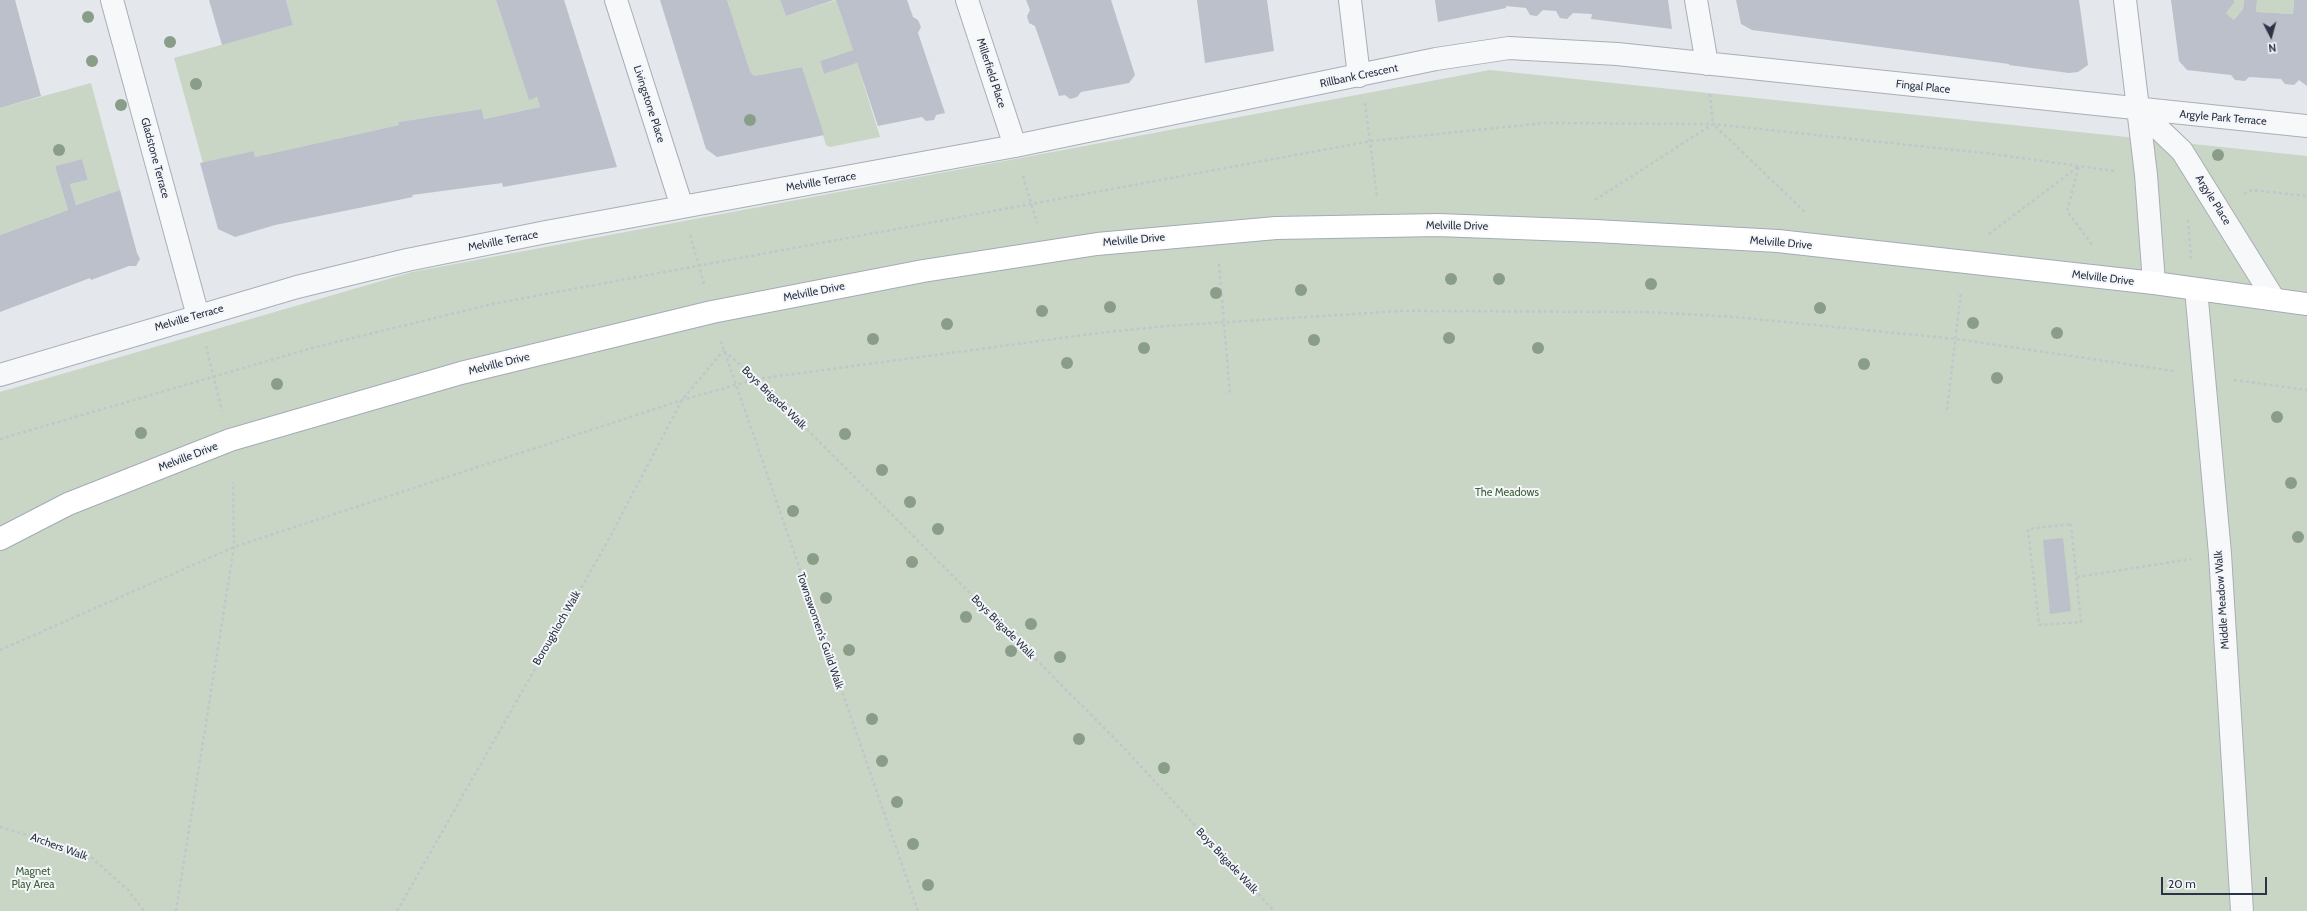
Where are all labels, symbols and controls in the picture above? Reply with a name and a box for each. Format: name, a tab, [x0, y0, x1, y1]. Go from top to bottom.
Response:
north arrow	[2251, 16, 2291, 56]
street label: Millerfield Place	[973, 36, 1009, 110]
text: N	[2268, 41, 2277, 55]
street label: Rillbank Crescent	[1319, 61, 1399, 91]
street label: Livingstone Place	[630, 64, 668, 144]
street label: Fingal Place	[1895, 78, 1951, 96]
street label: Argyle Park Terrace	[2179, 108, 2267, 128]
street label: Gladstone Terrace	[138, 116, 172, 200]
street label: Melville Terrace	[785, 169, 857, 195]
street label: Argyle Place	[2192, 173, 2234, 227]
street label: Melville Drive	[1426, 219, 1488, 233]
street label: Melville Terrace	[467, 228, 539, 254]
street label: Melville Drive	[1102, 231, 1166, 249]
street label: Melville Drive	[1749, 234, 1813, 252]
street label: Melville Drive	[2071, 268, 2135, 288]
street label: Melville Drive	[782, 280, 846, 304]
street label: Melville Terrace	[153, 302, 225, 334]
street label: Melville Drive	[467, 350, 531, 378]
street label: Boys Brigade Walk	[739, 364, 809, 432]
street label: Melville Drive	[156, 440, 220, 474]
park label: The Meadows	[1475, 486, 1539, 500]
street label: Middle Meadow Walk	[2212, 550, 2232, 650]
street label: Townswomen's Guild Walk	[794, 571, 846, 691]
street label: Boroughloch Walk	[530, 588, 584, 668]
street label: Boys Brigade Walk	[968, 592, 1038, 662]
street label: Boys Brigade Walk	[1193, 825, 1261, 897]
street label: Archers Walk	[29, 831, 89, 863]
park label: Magnet Play Area	[12, 865, 54, 891]
scale bar	[2163, 869, 2269, 895]
text: 20 m	[2168, 876, 2196, 891]

